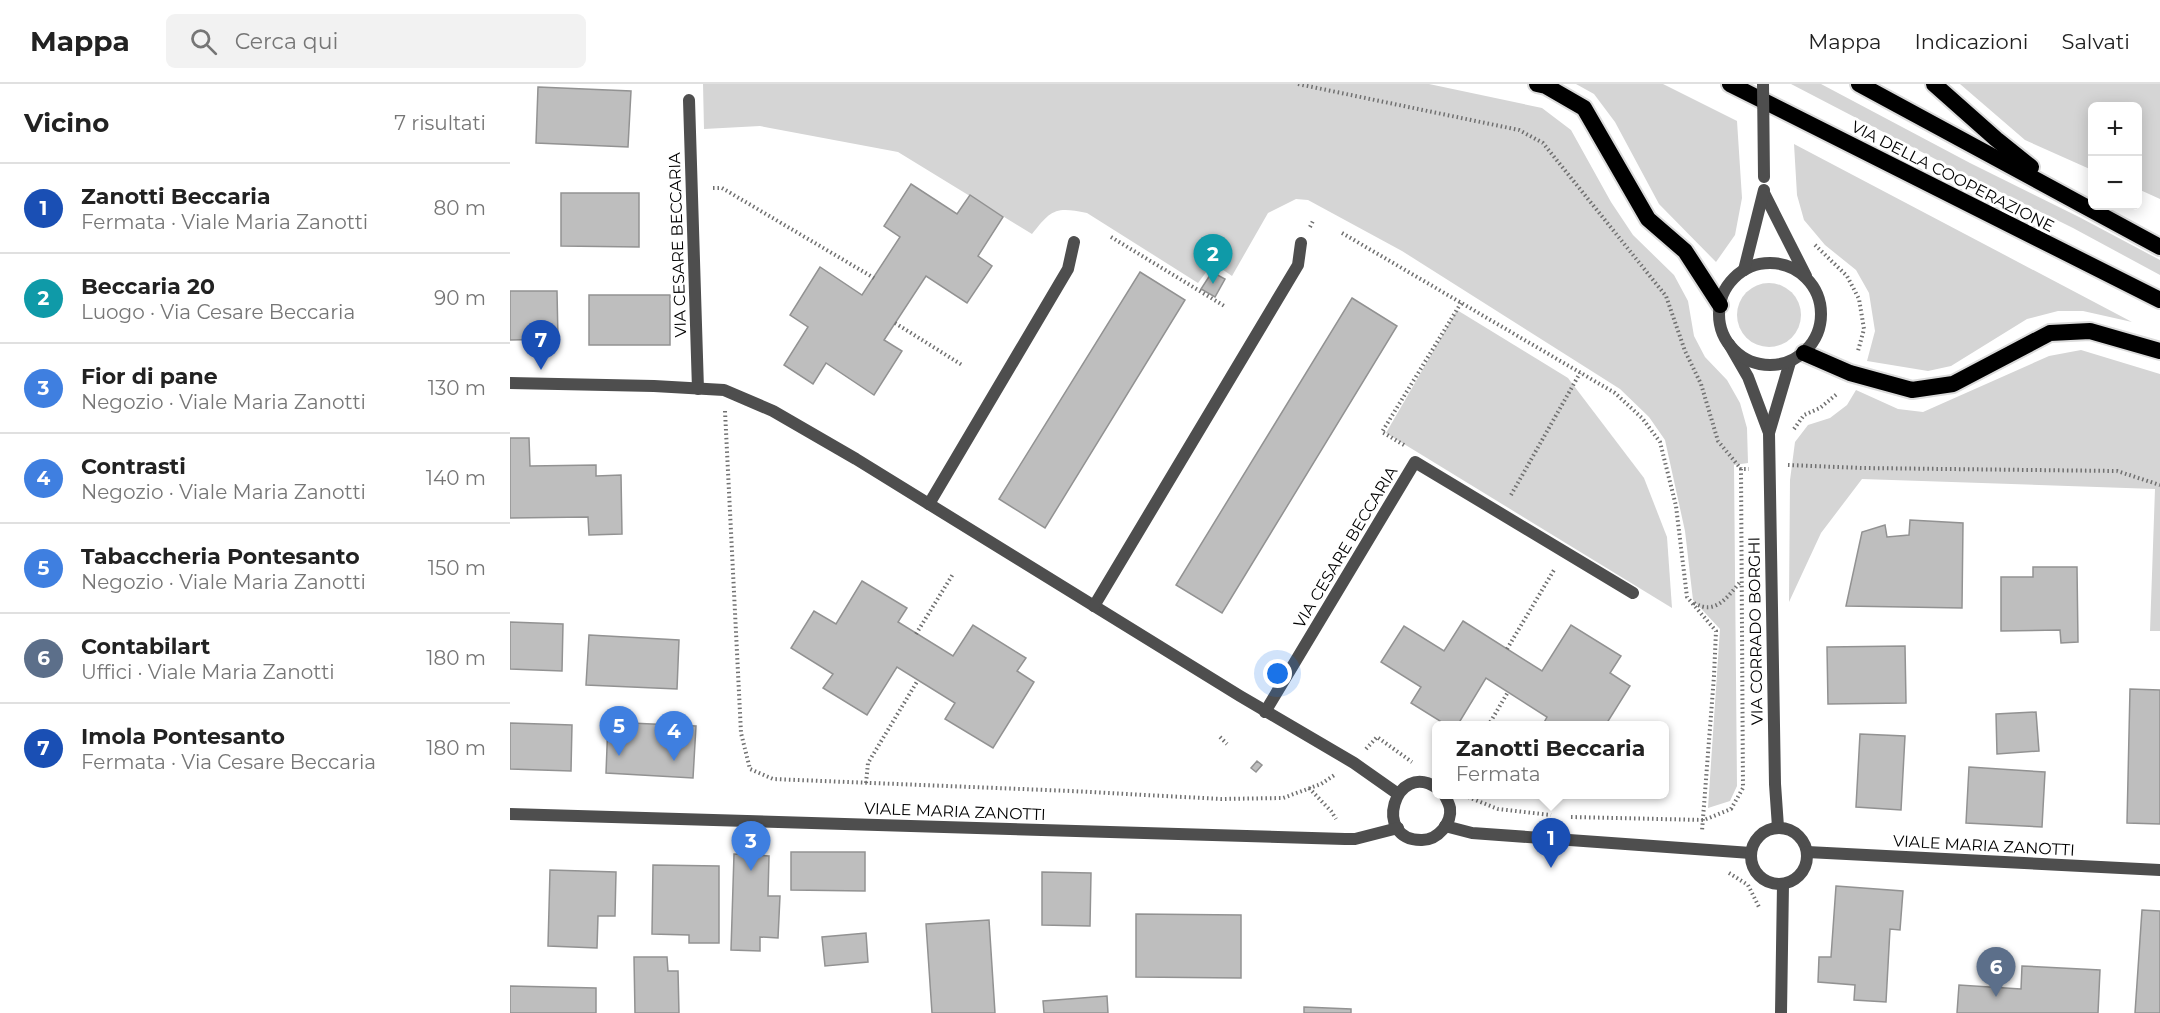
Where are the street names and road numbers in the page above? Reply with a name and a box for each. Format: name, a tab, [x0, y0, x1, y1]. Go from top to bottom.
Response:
street label: VIA DELLA COOPERAZIONE	[1848, 117, 2057, 236]
street label: VIA CESARE BECCARIA	[665, 152, 690, 338]
street label: VIA CESARE BECCARIA	[1290, 463, 1402, 632]
street label: VIA CORRADO BORGHI	[1744, 537, 1767, 725]
street label: VIALE MARIA ZANOTTI	[864, 799, 1046, 824]
street label: VIALE MARIA ZANOTTI	[1893, 831, 2075, 860]

